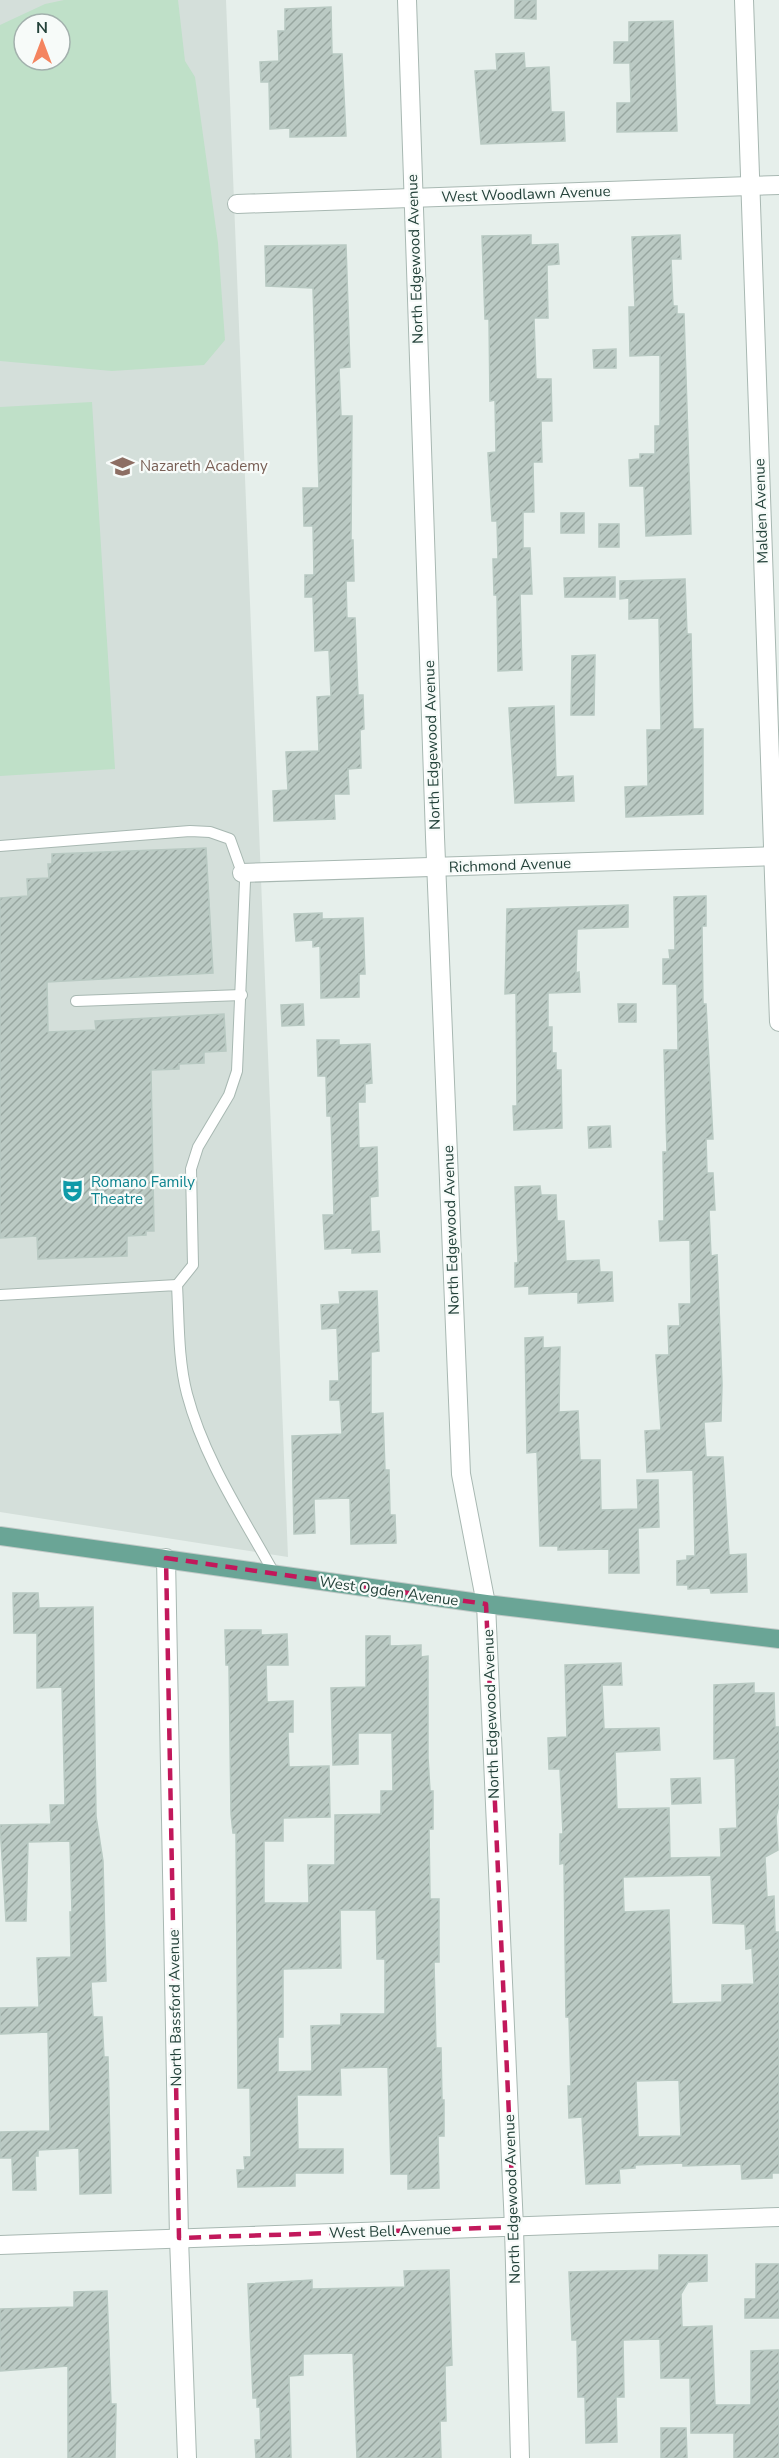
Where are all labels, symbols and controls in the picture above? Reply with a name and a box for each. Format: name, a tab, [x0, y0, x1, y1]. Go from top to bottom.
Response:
north arrow	[12, 12, 72, 72]
text: N	[36, 17, 48, 39]
street label: North Edgewood Avenue	[402, 174, 428, 344]
street label: West Woodlawn Avenue	[441, 181, 611, 207]
school or university icon: Nazareth Academy	[109, 453, 135, 479]
place label: Nazareth Academy	[140, 456, 268, 476]
street label: Malden Avenue	[749, 458, 773, 564]
street label: North Edgewood Avenue	[419, 660, 445, 830]
street label: Richmond Avenue	[449, 853, 571, 877]
street label: North Edgewood Avenue	[438, 1145, 464, 1315]
place label: Romano Family Theatre	[91, 1172, 195, 1209]
theatre icon: Romano Family Theatre	[60, 1178, 86, 1204]
street label: West Ogden Avenue	[318, 1571, 460, 1611]
street label: North Edgewood Avenue	[478, 1629, 504, 1799]
street label: North Bassford Avenue	[164, 1929, 186, 2087]
street label: North Edgewood Avenue	[499, 2114, 525, 2284]
street label: West Bell Avenue	[329, 2219, 451, 2243]

